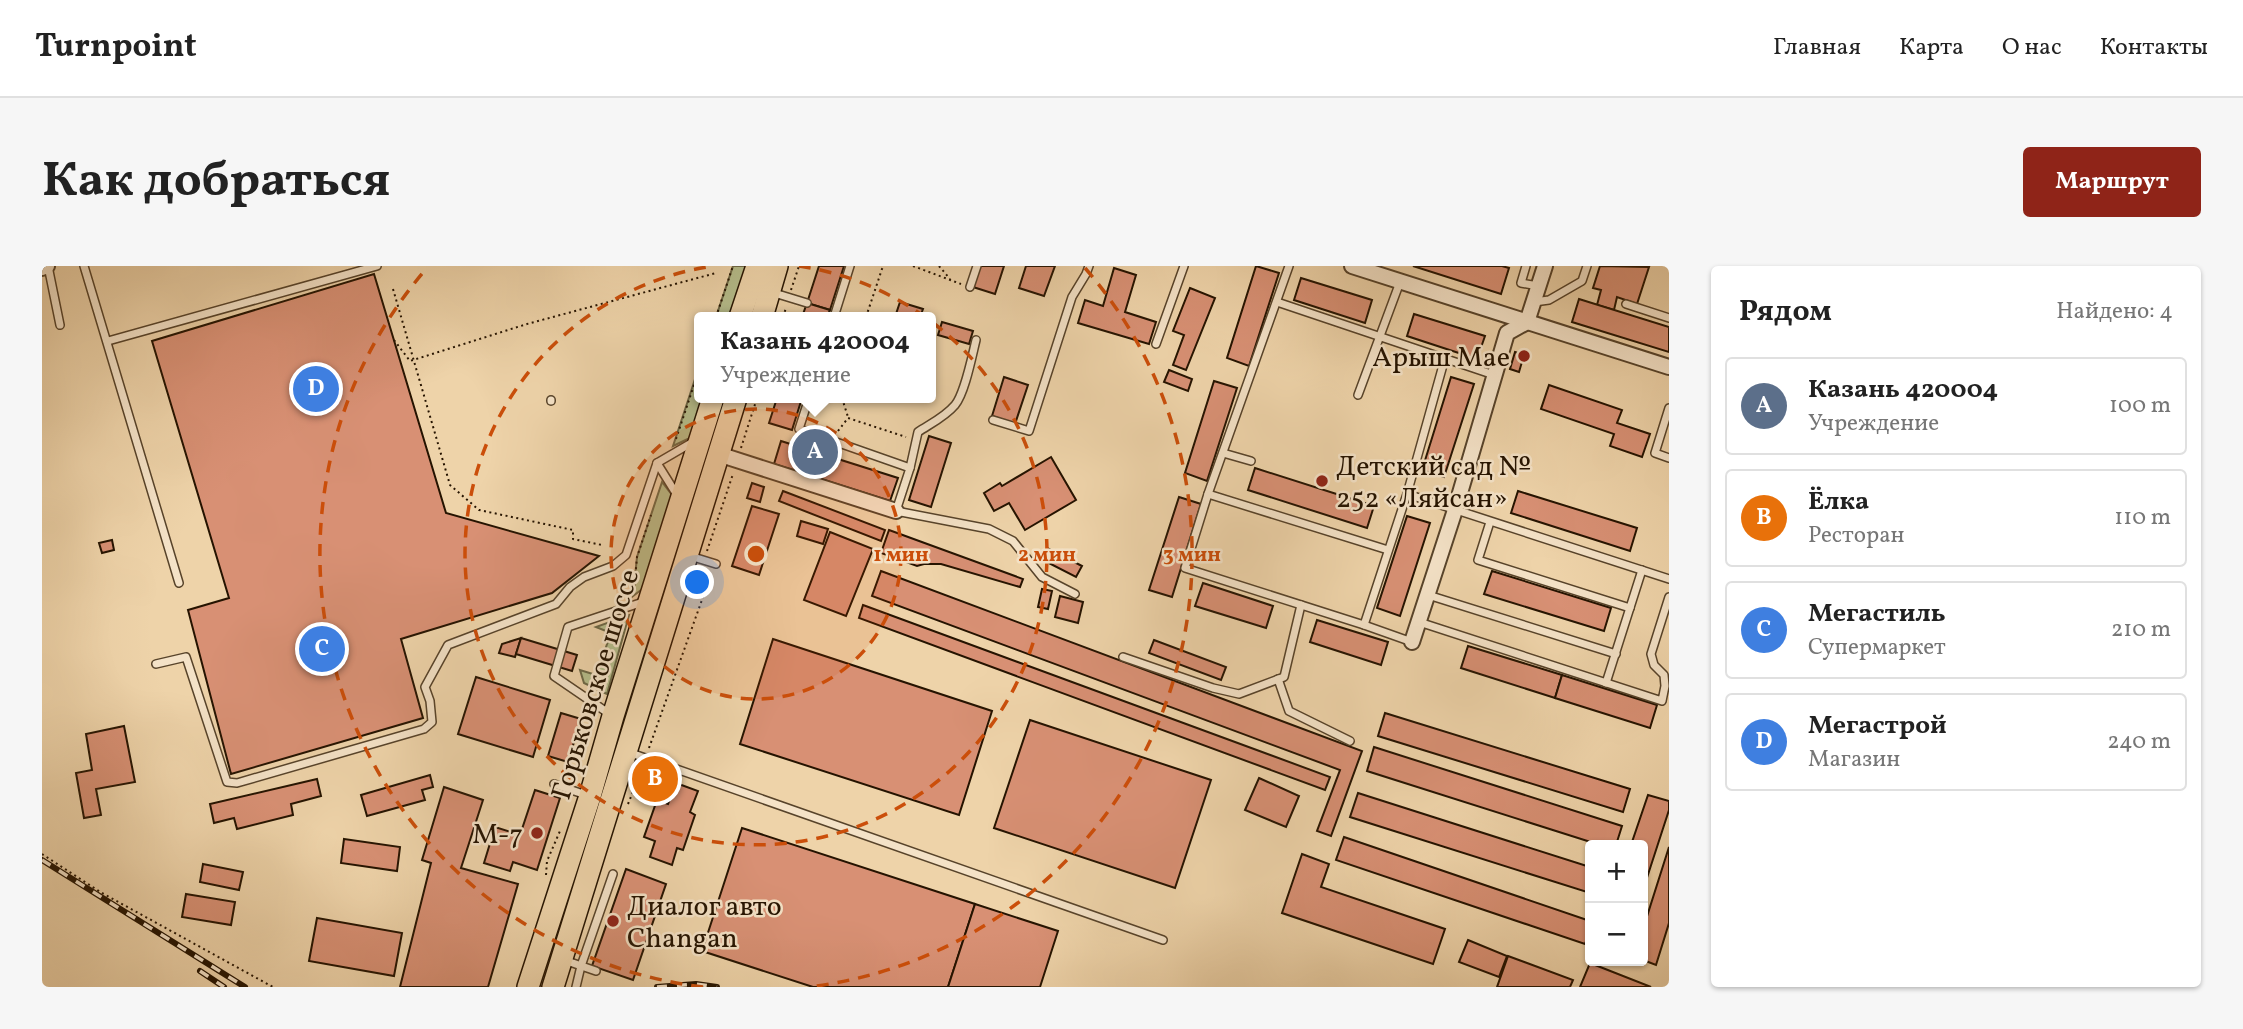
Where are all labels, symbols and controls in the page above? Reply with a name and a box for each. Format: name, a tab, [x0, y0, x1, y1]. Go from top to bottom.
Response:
text: Turnpoint	[35, 25, 197, 71]
text: Главная	[1773, 31, 1861, 65]
text: Карта	[1899, 31, 1964, 65]
text: О нас	[2002, 31, 2062, 65]
text: Контакты	[2100, 31, 2208, 65]
button: Маршрут	[2023, 147, 2201, 217]
text: Как добраться	[42, 148, 390, 217]
text: Рядом	[1739, 291, 1832, 333]
text: Найдено: 4	[2056, 296, 2173, 328]
popup	[694, 312, 936, 403]
text: Казань 420004	[720, 324, 910, 360]
place label: Арыш Мае	[1372, 339, 1510, 378]
marker: Арыш Мае	[1516, 348, 1532, 364]
text: Учреждение	[720, 360, 851, 392]
pin: D	[293, 363, 339, 415]
text: Казань 420004	[1808, 372, 1998, 408]
text: A	[1756, 390, 1772, 422]
text: 100 m	[2109, 390, 2171, 422]
text: Учреждение	[1808, 408, 1939, 440]
pin: A	[792, 426, 838, 478]
place label: Детский сад № 252 «Ляйсан»	[1336, 448, 1531, 519]
marker: Детский сад № 252 «Ляйсан»	[1314, 473, 1330, 489]
text: Ёлка	[1808, 484, 1869, 520]
text: B	[1756, 502, 1772, 534]
text: 110 m	[2114, 502, 2171, 534]
text: Ресторан	[1808, 520, 1905, 552]
text: 1 мин	[873, 541, 929, 570]
text: 2 мин	[1018, 541, 1076, 570]
text: 3 мин	[1163, 541, 1221, 570]
centre of rings	[744, 542, 768, 566]
street label: Горьковское шоссе	[543, 565, 650, 805]
your location	[680, 565, 714, 599]
text: Мегастиль	[1808, 596, 1946, 632]
text: C	[1757, 614, 1771, 646]
text: 210 m	[2111, 614, 2171, 646]
pin: C	[299, 623, 345, 675]
text: Супермаркет	[1808, 632, 1946, 664]
text: Мегастрой	[1808, 708, 1947, 744]
text: D	[1756, 726, 1772, 758]
text: 240 m	[2107, 726, 2171, 758]
text: Магазин	[1808, 744, 1900, 776]
pin: B	[632, 753, 678, 805]
place label: М-7	[472, 816, 523, 855]
marker: М-7	[529, 825, 545, 841]
map controls	[1585, 840, 1648, 966]
button: +	[1585, 840, 1648, 903]
place label: Диалог авто Changan	[627, 888, 782, 959]
button: −	[1585, 903, 1648, 966]
marker: Диалог авто Changan	[605, 913, 621, 929]

